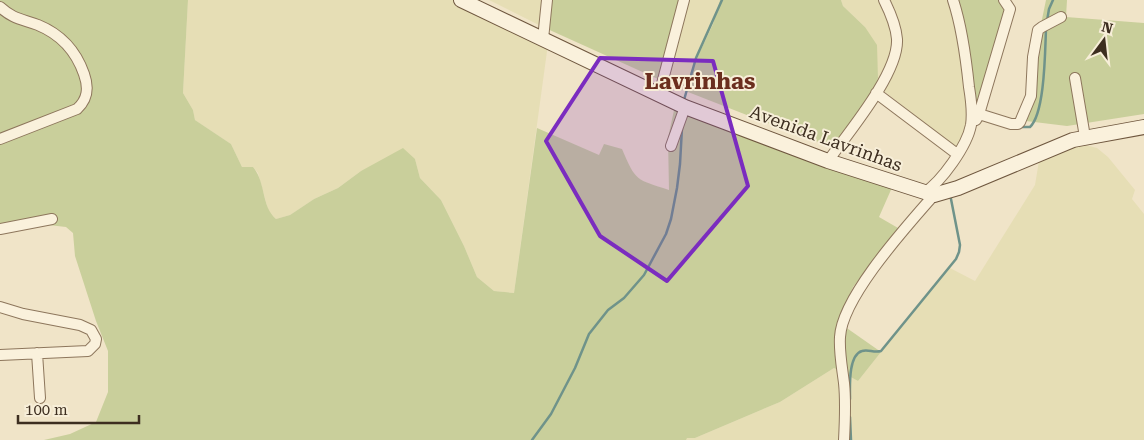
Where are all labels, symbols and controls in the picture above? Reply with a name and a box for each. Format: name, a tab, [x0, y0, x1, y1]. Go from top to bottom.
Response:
north arrow	[1079, 15, 1129, 65]
text: N	[1100, 18, 1115, 37]
district label: Lavrinhas	[645, 69, 755, 94]
street label: Avenida Lavrinhas	[747, 101, 905, 175]
scale bar	[18, 392, 139, 424]
text: 100 m	[25, 401, 68, 419]

